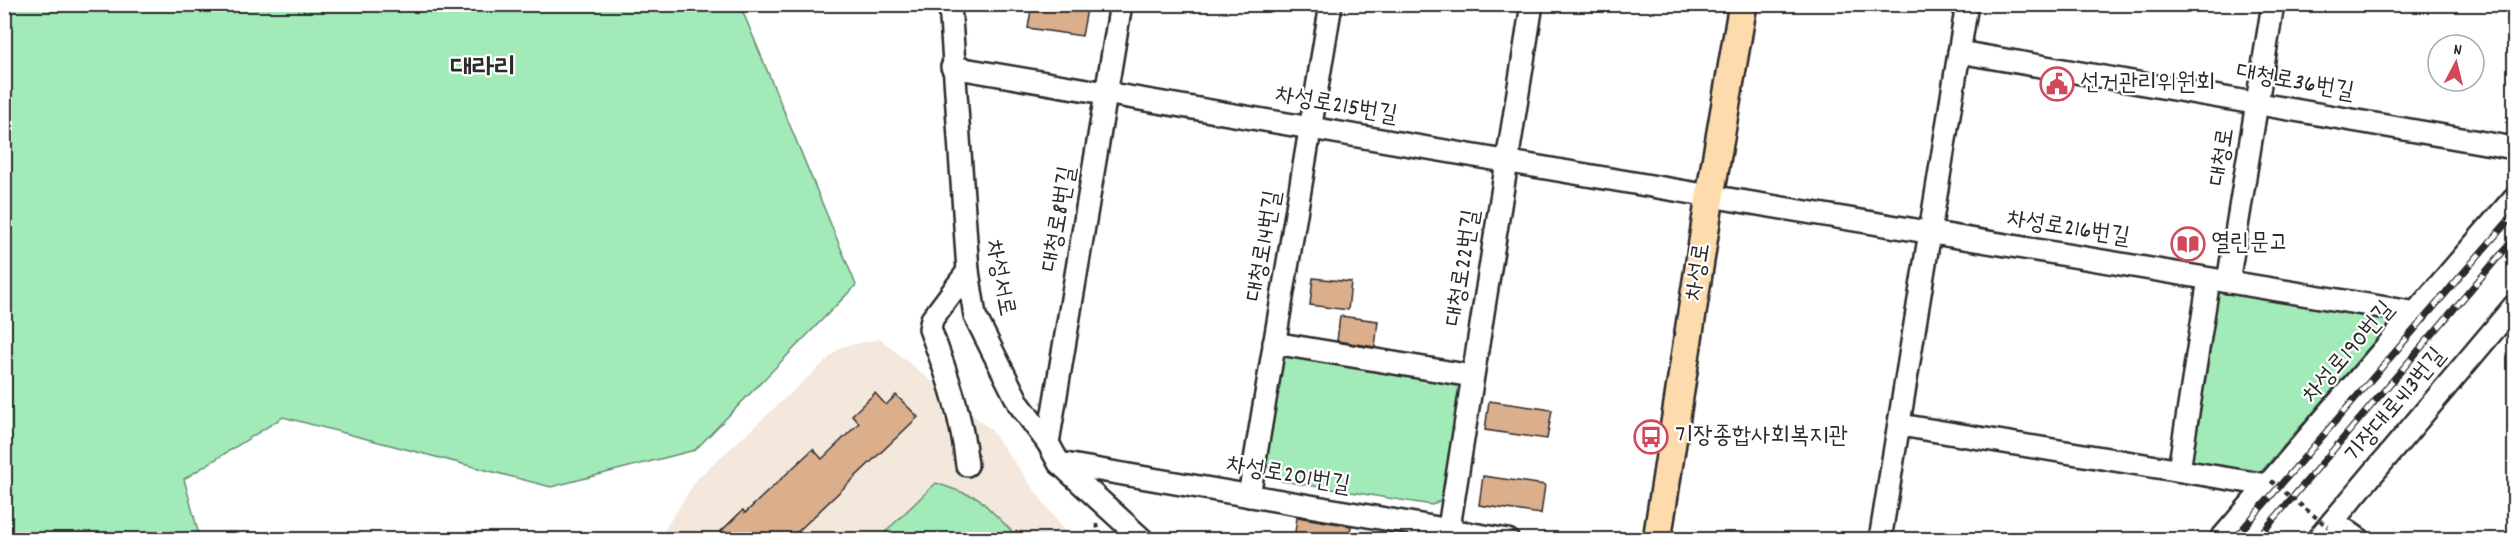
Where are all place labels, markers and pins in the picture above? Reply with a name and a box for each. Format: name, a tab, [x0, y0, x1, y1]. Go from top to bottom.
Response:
public building icon: 선거관리위원회	[2039, 66, 2075, 102]
place label: 선거관리위원회	[2080, 67, 2215, 101]
library icon: 열린문고	[2170, 226, 2206, 262]
place label: 열린문고	[2211, 227, 2288, 261]
bus stop icon: 기장종합사회복지관	[1633, 419, 1669, 455]
place label: 기장종합사회복지관	[1674, 420, 1848, 454]

